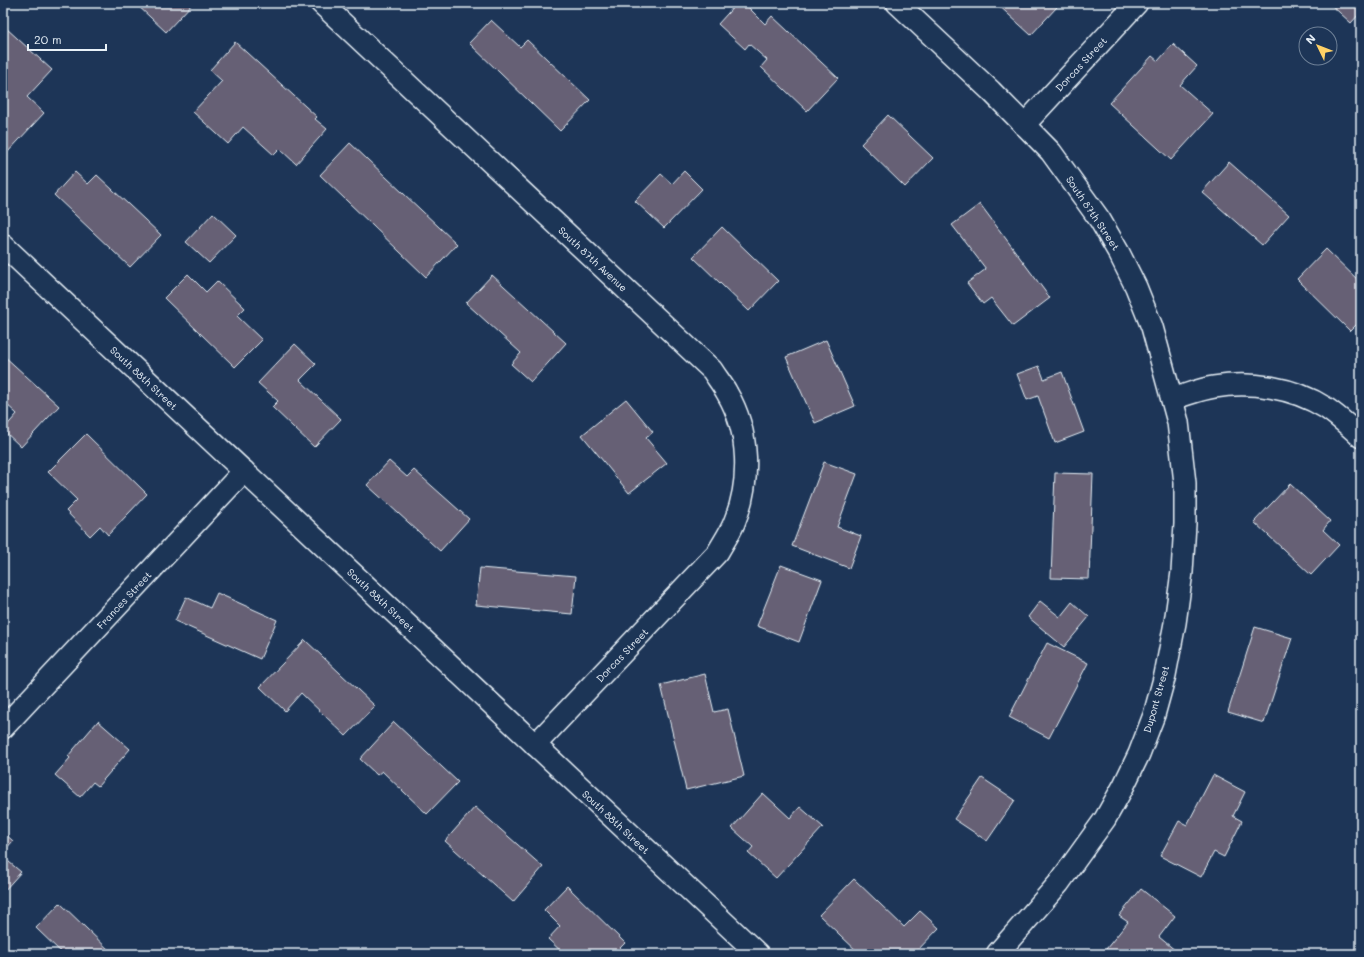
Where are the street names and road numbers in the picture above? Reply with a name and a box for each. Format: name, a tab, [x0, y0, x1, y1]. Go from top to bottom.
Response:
street label: Dorcas Street	[1052, 34, 1110, 94]
street label: South 87th Street	[1063, 173, 1123, 253]
street label: South 87th Avenue	[555, 223, 631, 295]
street label: South 88th Street	[107, 343, 181, 413]
street label: South 88th Street	[344, 565, 418, 635]
street label: Frances Street	[94, 568, 154, 632]
street label: Dorcas Street	[593, 625, 651, 685]
street label: Dupont Street	[1140, 664, 1172, 734]
street label: South 88th Street	[579, 787, 653, 857]

